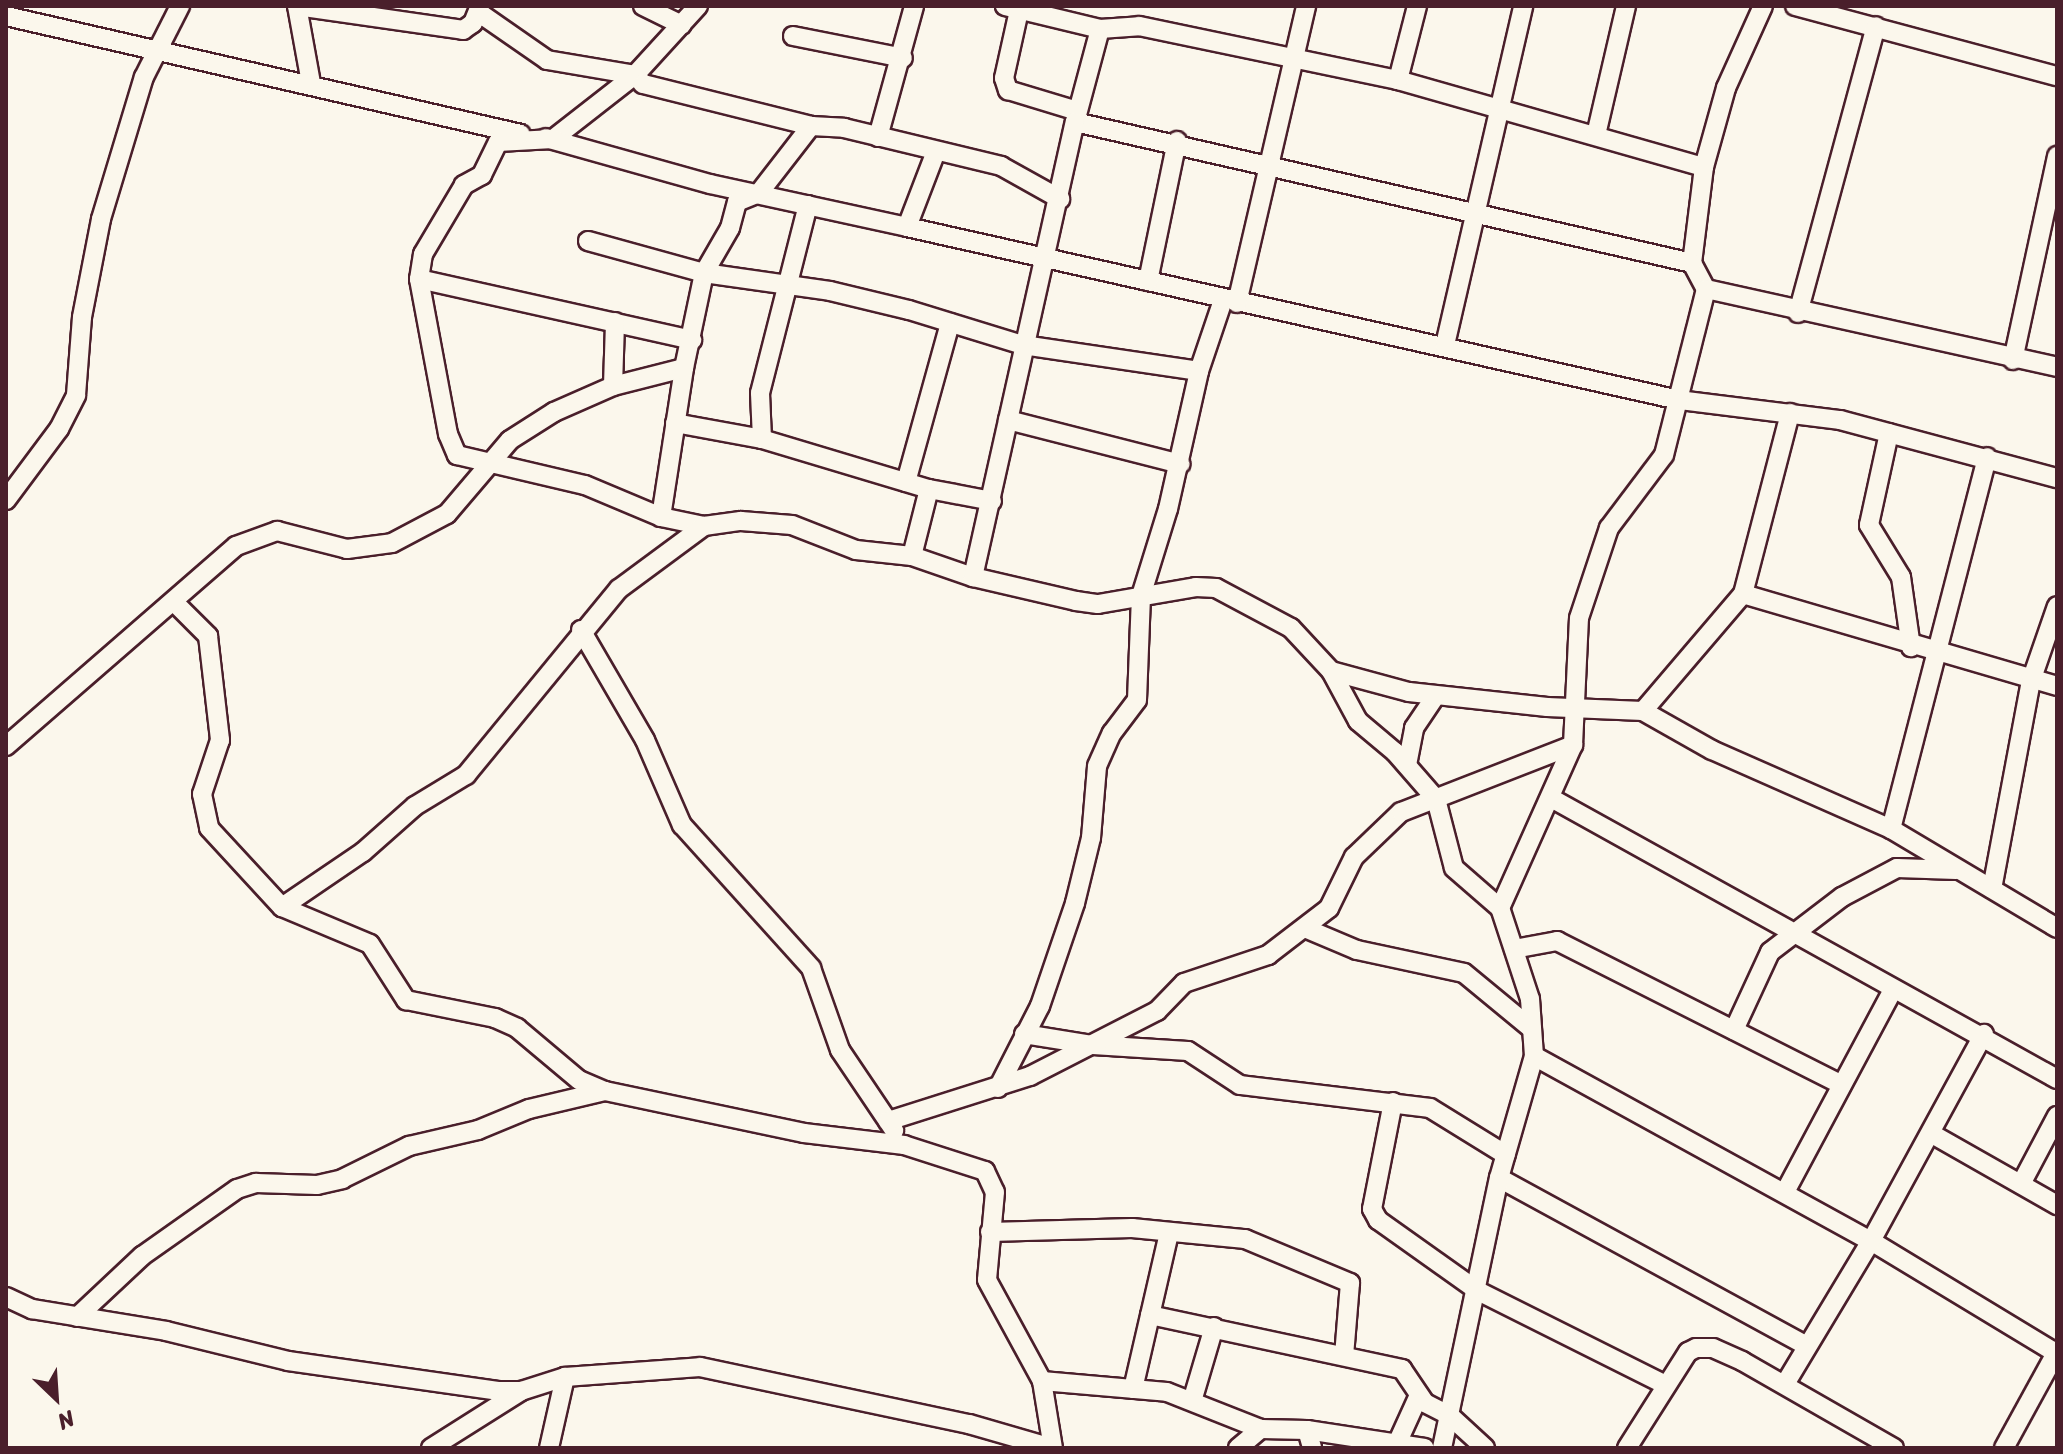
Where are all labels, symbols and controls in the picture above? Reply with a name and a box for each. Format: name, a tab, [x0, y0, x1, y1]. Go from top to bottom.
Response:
north arrow	[16, 1358, 96, 1438]
text: N	[51, 1399, 82, 1441]

